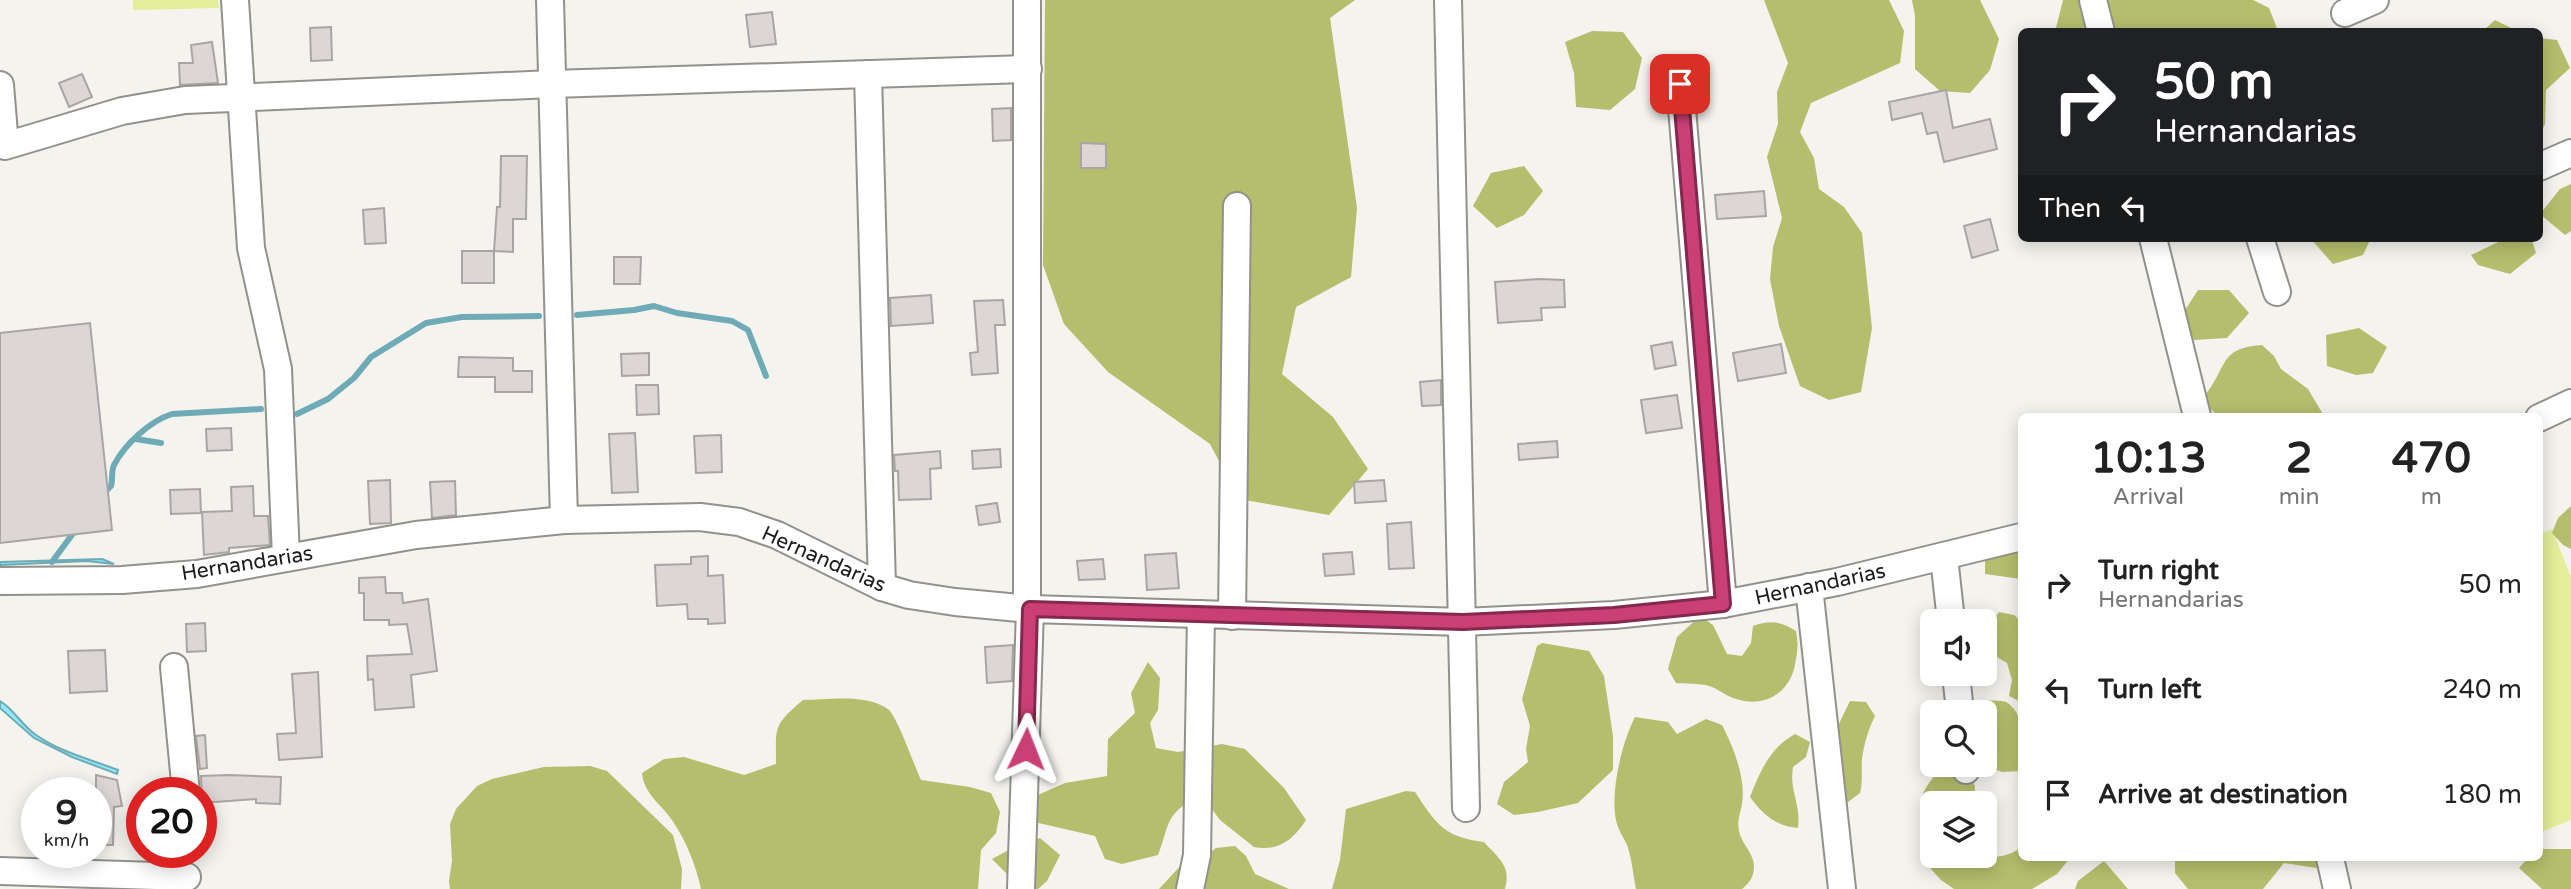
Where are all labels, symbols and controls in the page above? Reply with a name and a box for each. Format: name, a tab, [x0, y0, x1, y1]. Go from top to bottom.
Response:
text: 50 m	[2154, 53, 2273, 112]
pin	[1650, 54, 1710, 114]
icon: right	[2039, 56, 2130, 147]
icon: arrive	[1661, 65, 1699, 103]
text: Hernandarias	[2154, 113, 2357, 151]
icon: left	[2115, 189, 2153, 227]
text: Then	[2039, 193, 2101, 224]
text: 10:13	[2090, 433, 2207, 484]
text: 2	[2286, 433, 2312, 484]
text: 470	[2392, 433, 2471, 484]
text: Arrival	[2113, 483, 2184, 511]
text: min	[2279, 483, 2320, 511]
text: m	[2421, 483, 2442, 511]
street label: Hernandarias	[758, 521, 890, 598]
street label: Hernandarias	[179, 541, 315, 586]
text: Turn right	[2098, 555, 2219, 586]
street label: Hernandarias	[1752, 558, 1888, 611]
icon: right	[2039, 566, 2077, 604]
text: 50 m	[2459, 569, 2522, 600]
text: Hernandarias	[2098, 586, 2244, 614]
map controls	[1920, 609, 1997, 868]
button: sound	[1920, 609, 1997, 686]
icon: left	[2039, 671, 2077, 709]
text: Turn left	[2098, 674, 2201, 705]
text: 240 m	[2442, 674, 2522, 705]
button: search	[1920, 700, 1997, 777]
position arrow	[989, 712, 1063, 786]
icon: arrive	[2039, 776, 2077, 814]
speed limit sign: 20	[126, 777, 217, 868]
text: Arrive at destination	[2098, 779, 2348, 810]
text: 180 m	[2442, 779, 2522, 810]
button: layers	[1920, 791, 1997, 868]
text: 9	[56, 792, 77, 834]
text: km/h	[44, 829, 89, 851]

